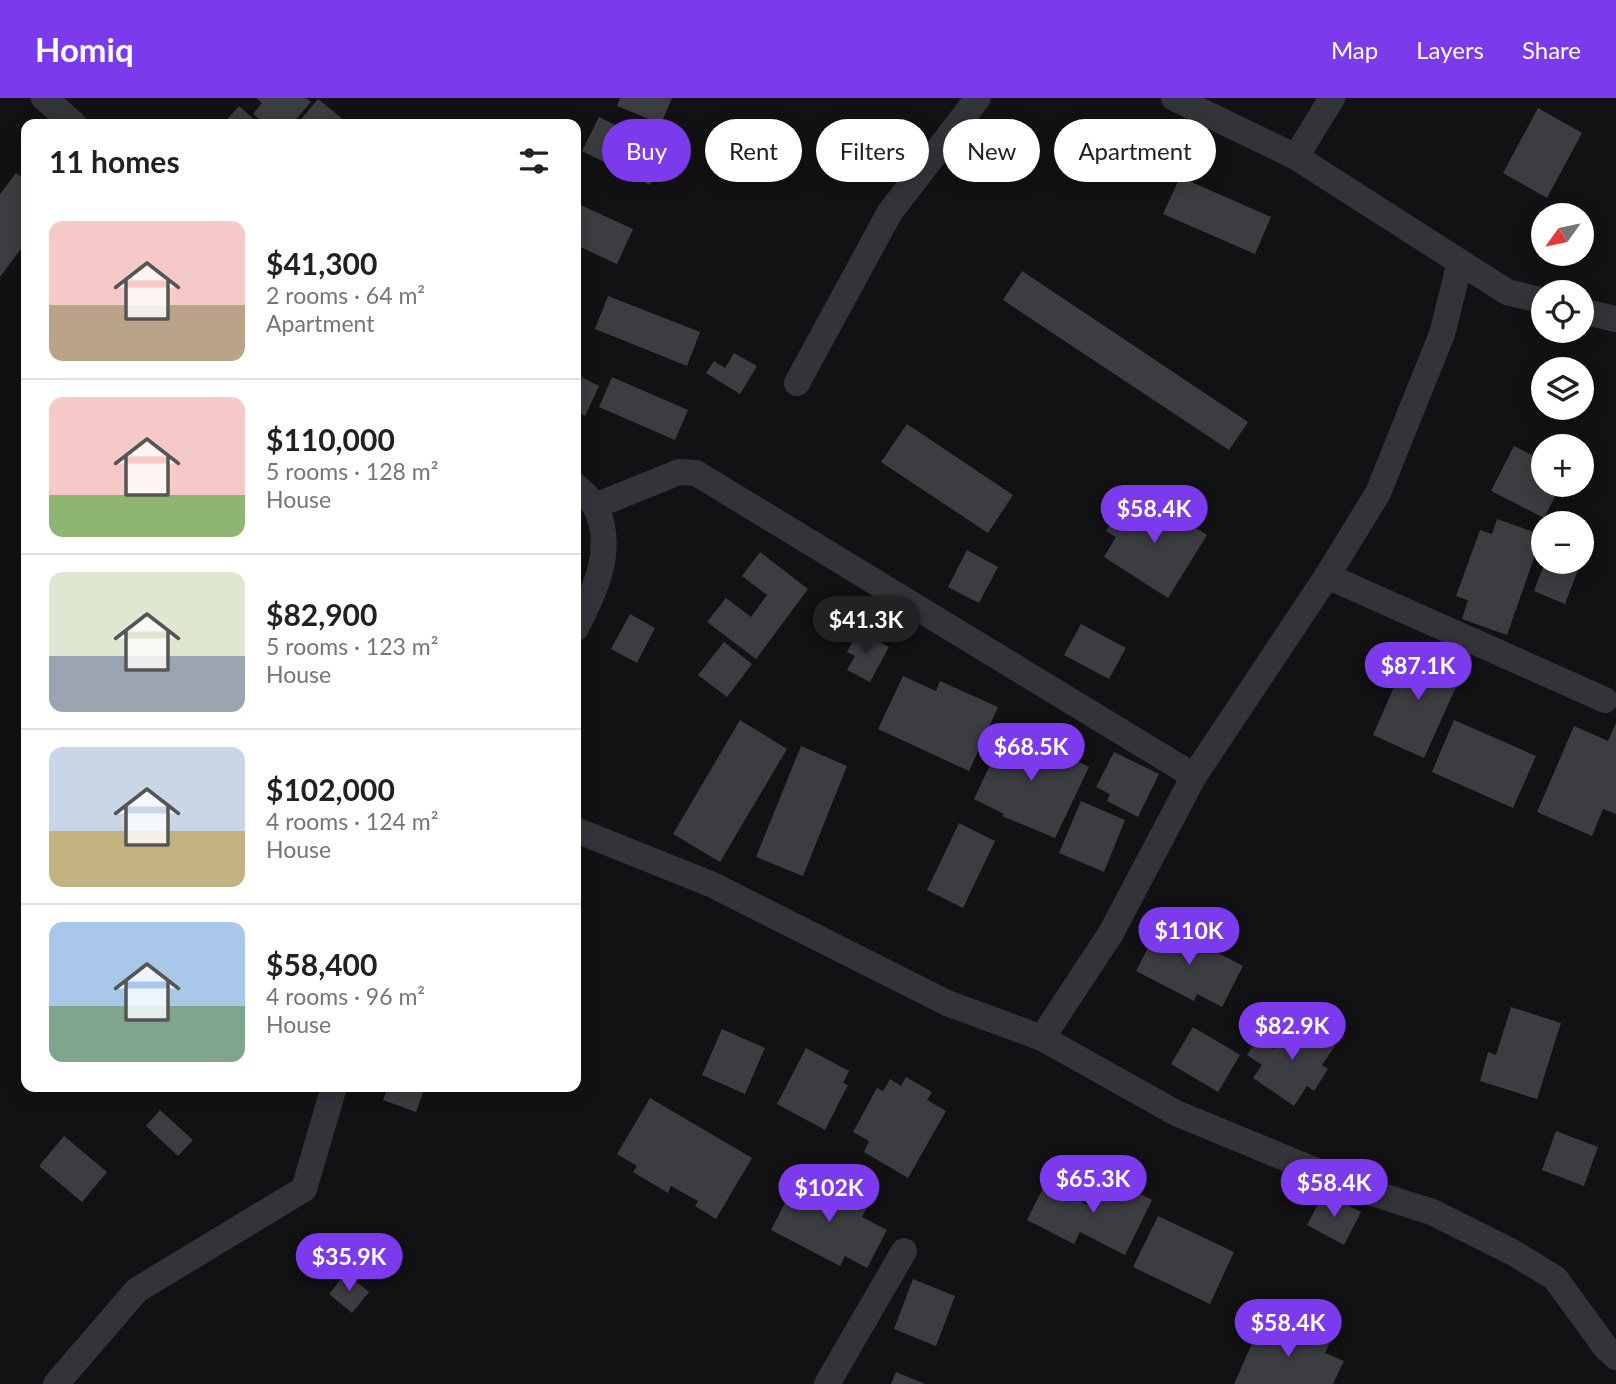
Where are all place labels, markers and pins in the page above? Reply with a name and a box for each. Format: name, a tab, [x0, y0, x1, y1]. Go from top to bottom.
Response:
pin: $58.4K	[1097, 486, 1211, 545]
pin: $41.3K	[809, 596, 923, 656]
pin: $87.1K	[1361, 642, 1475, 702]
pin: $68.5K	[974, 724, 1088, 783]
pin: $110K	[1140, 908, 1238, 967]
pin: $82.9K	[1235, 1002, 1349, 1062]
pin: $65.3K	[1036, 1156, 1150, 1215]
pin: $58.4K	[1277, 1160, 1391, 1219]
pin: $102K	[780, 1164, 878, 1224]
pin: $35.9K	[292, 1234, 406, 1293]
pin: $58.4K	[1231, 1300, 1345, 1359]

